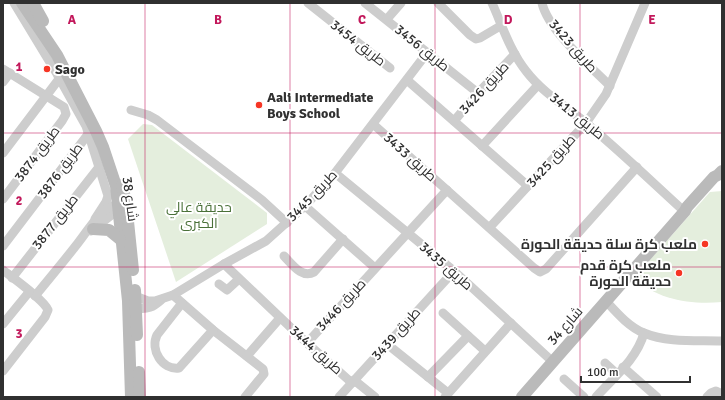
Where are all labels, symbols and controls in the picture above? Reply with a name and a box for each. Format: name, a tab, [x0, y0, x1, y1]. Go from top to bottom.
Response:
text: A	[68, 12, 77, 28]
text: B	[214, 12, 222, 28]
text: C	[358, 12, 366, 28]
text: D	[504, 12, 513, 28]
text: E	[648, 12, 656, 28]
street label: طريق 3454	[327, 16, 389, 70]
street label: طريق 3423	[545, 16, 601, 76]
street label: طريق 3456	[391, 21, 453, 75]
street label: طريق 3426	[456, 58, 512, 118]
text: 1	[15, 59, 23, 75]
place label: Sago	[55, 61, 85, 78]
marker: Sago	[42, 64, 52, 74]
place label: Aali Intermediate Boys School	[267, 89, 373, 122]
street label: طريق 3413	[546, 89, 608, 143]
marker: Aali Intermediate Boys School	[254, 100, 264, 110]
street label: طريق 3874	[11, 123, 63, 185]
street label: طريق 3433	[380, 129, 440, 185]
street label: طريق 3425	[523, 131, 579, 191]
street label: طريق 3876	[34, 140, 86, 202]
street label: طريق 3445	[283, 167, 341, 225]
street label: شارع 38	[118, 175, 142, 223]
street label: طريق 3877	[28, 191, 82, 253]
text: 2	[15, 193, 23, 209]
park label: حديقة عالي الكبرى	[166, 199, 232, 232]
place label: ملعب كرة سلة حديقة الحورة	[521, 236, 697, 253]
street label: طريق 3435	[416, 238, 476, 294]
marker: ملعب كرة سلة حديقة الحورة	[700, 239, 710, 249]
place label: ملعب كرة قدم حديقة الحورة	[580, 257, 671, 290]
marker: ملعب كرة قدم حديقة الحورة	[674, 268, 684, 278]
street label: طريق 3446	[313, 275, 369, 335]
street label: شارع 34	[544, 303, 586, 349]
street label: طريق 3439	[368, 304, 424, 364]
street label: طريق 3444	[286, 322, 346, 378]
text: 3	[15, 326, 23, 342]
scale bar	[581, 358, 690, 384]
text: 100 m	[587, 365, 619, 380]

